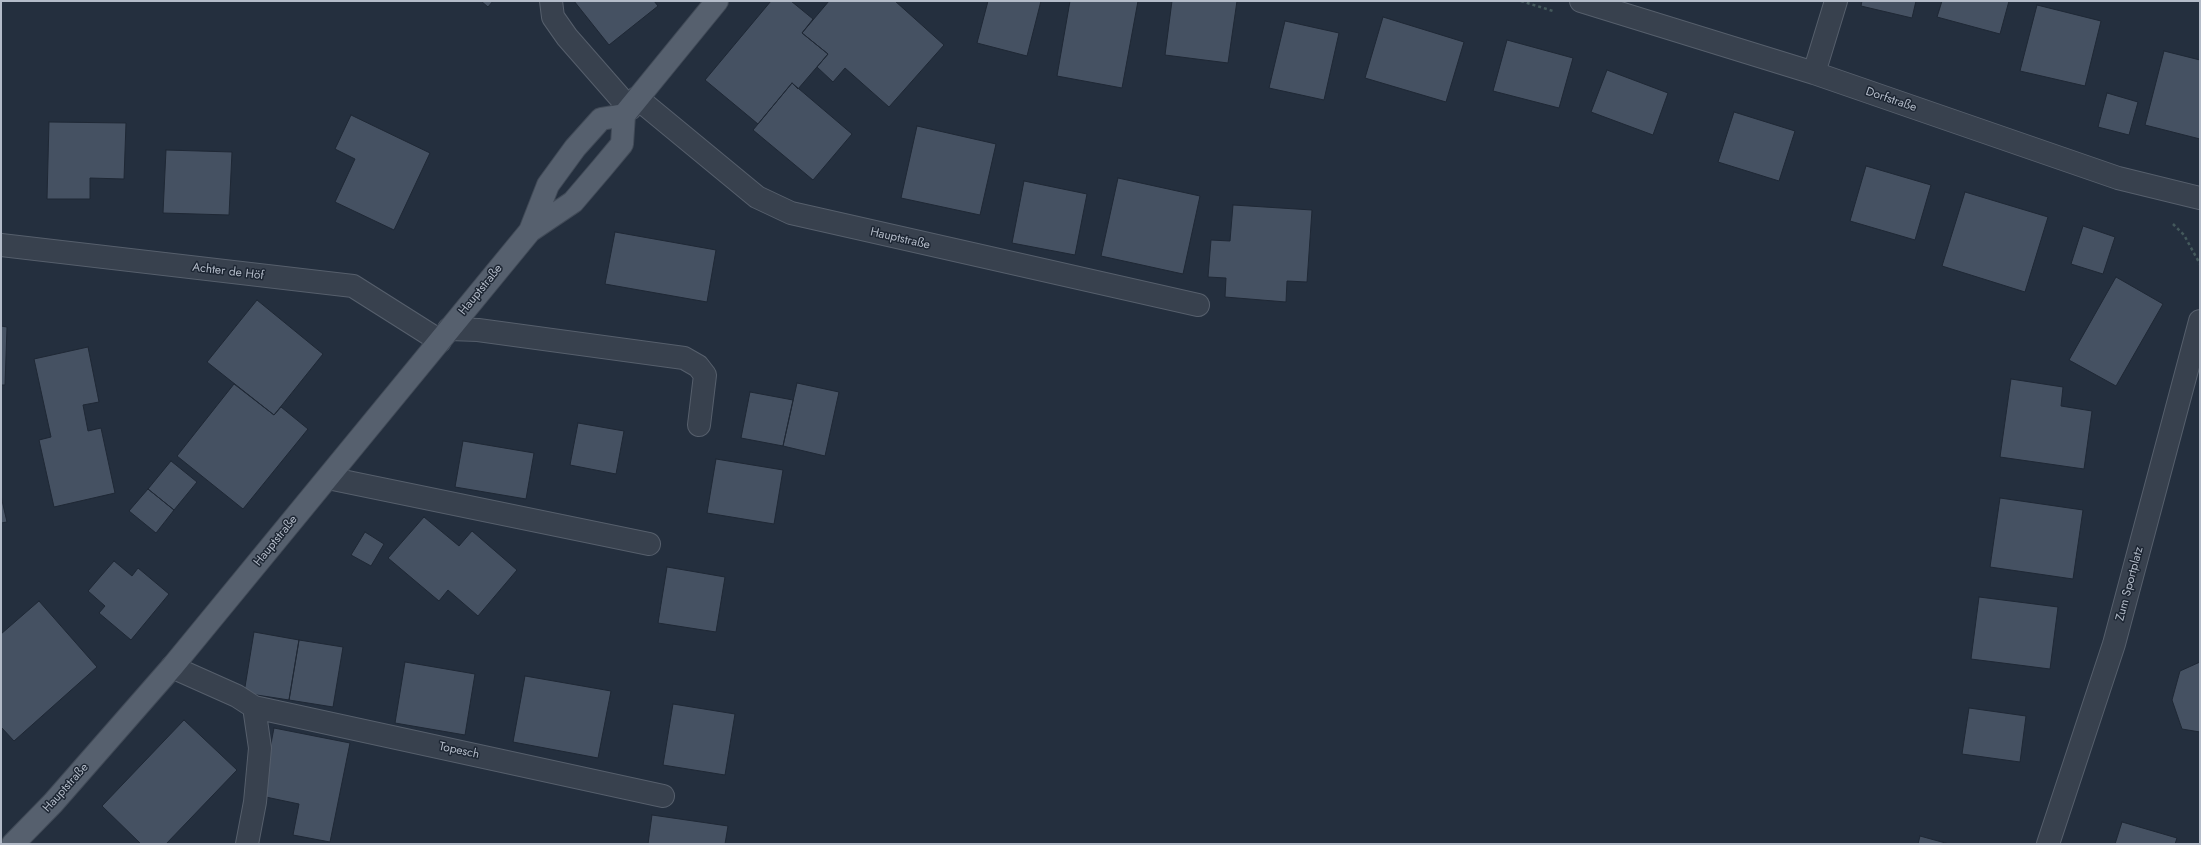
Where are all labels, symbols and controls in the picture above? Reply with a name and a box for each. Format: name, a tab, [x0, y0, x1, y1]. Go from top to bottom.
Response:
street label: Dorfstraße	[1864, 85, 1918, 115]
street label: Hauptstraße	[869, 225, 931, 253]
street label: Achter de Höf	[191, 260, 265, 284]
street label: Hauptstraße	[456, 262, 506, 318]
street label: Hauptstraße	[251, 513, 301, 569]
street label: Zum Sportplatz	[2113, 545, 2147, 623]
street label: Topesch	[438, 740, 480, 762]
street label: Hauptstraße	[40, 761, 92, 815]

